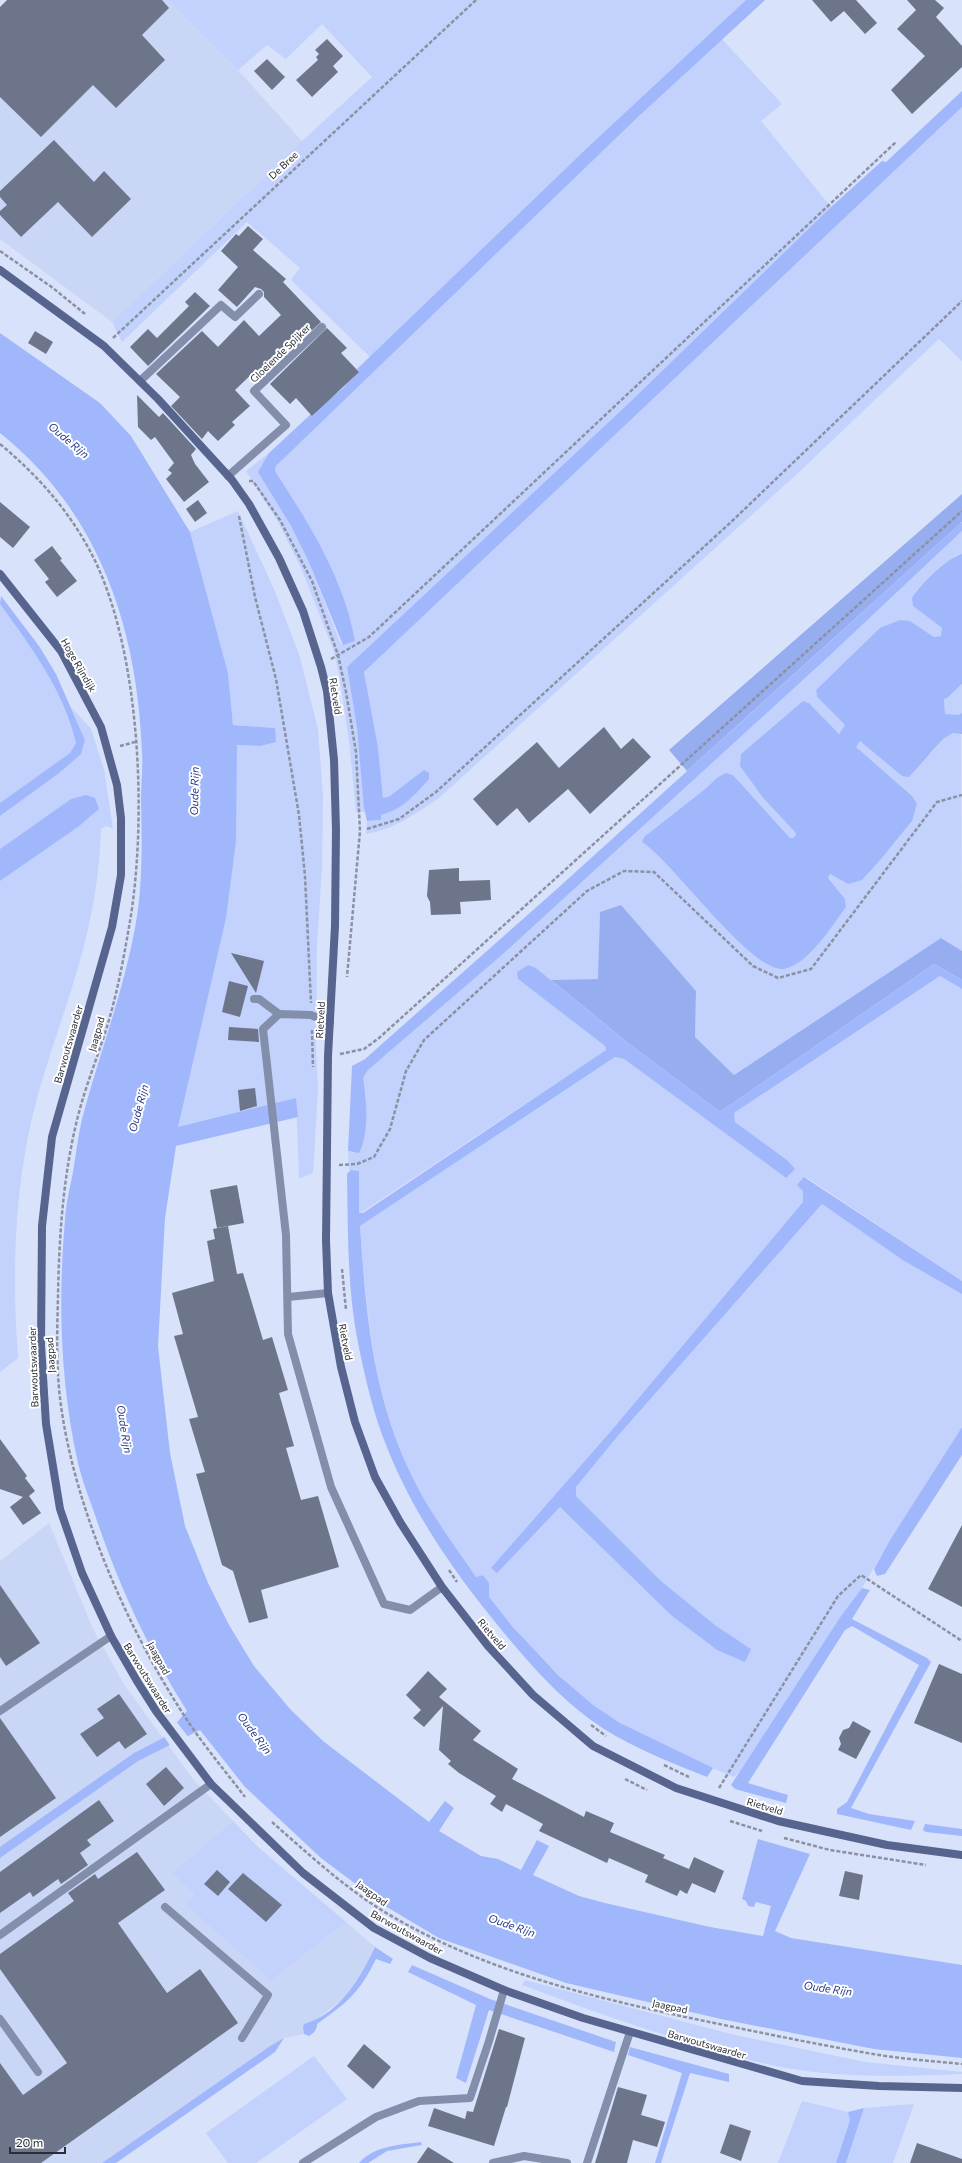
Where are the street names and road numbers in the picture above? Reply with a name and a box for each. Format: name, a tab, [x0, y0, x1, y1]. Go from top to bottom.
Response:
street label: De Bree	[266, 149, 300, 181]
street label: Gloeiende Spijker	[247, 321, 313, 385]
street label: Hoge Rijndijk	[59, 636, 99, 694]
street label: Rietveld	[327, 677, 345, 715]
street label: Rietveld	[313, 1001, 327, 1039]
street label: Barwoutswaarder	[51, 1003, 85, 1085]
street label: Jaagpad	[85, 1015, 107, 1053]
street label: Rietveld	[337, 1323, 355, 1362]
street label: Barwoutswaarder	[26, 1326, 40, 1408]
street label: Jaagpad	[43, 1337, 57, 1373]
street label: Rietveld	[475, 1616, 509, 1652]
street label: Jaagpad	[145, 1639, 173, 1677]
street label: Barwoutswaarder	[121, 1641, 175, 1715]
street label: Rietveld	[745, 1795, 785, 1817]
street label: Jaagpad	[354, 1878, 390, 1908]
street label: Barwoutswaarder	[369, 1907, 445, 1957]
street label: Jaagpad	[651, 1996, 689, 2016]
street label: Barwoutswaarder	[666, 2027, 748, 2061]

